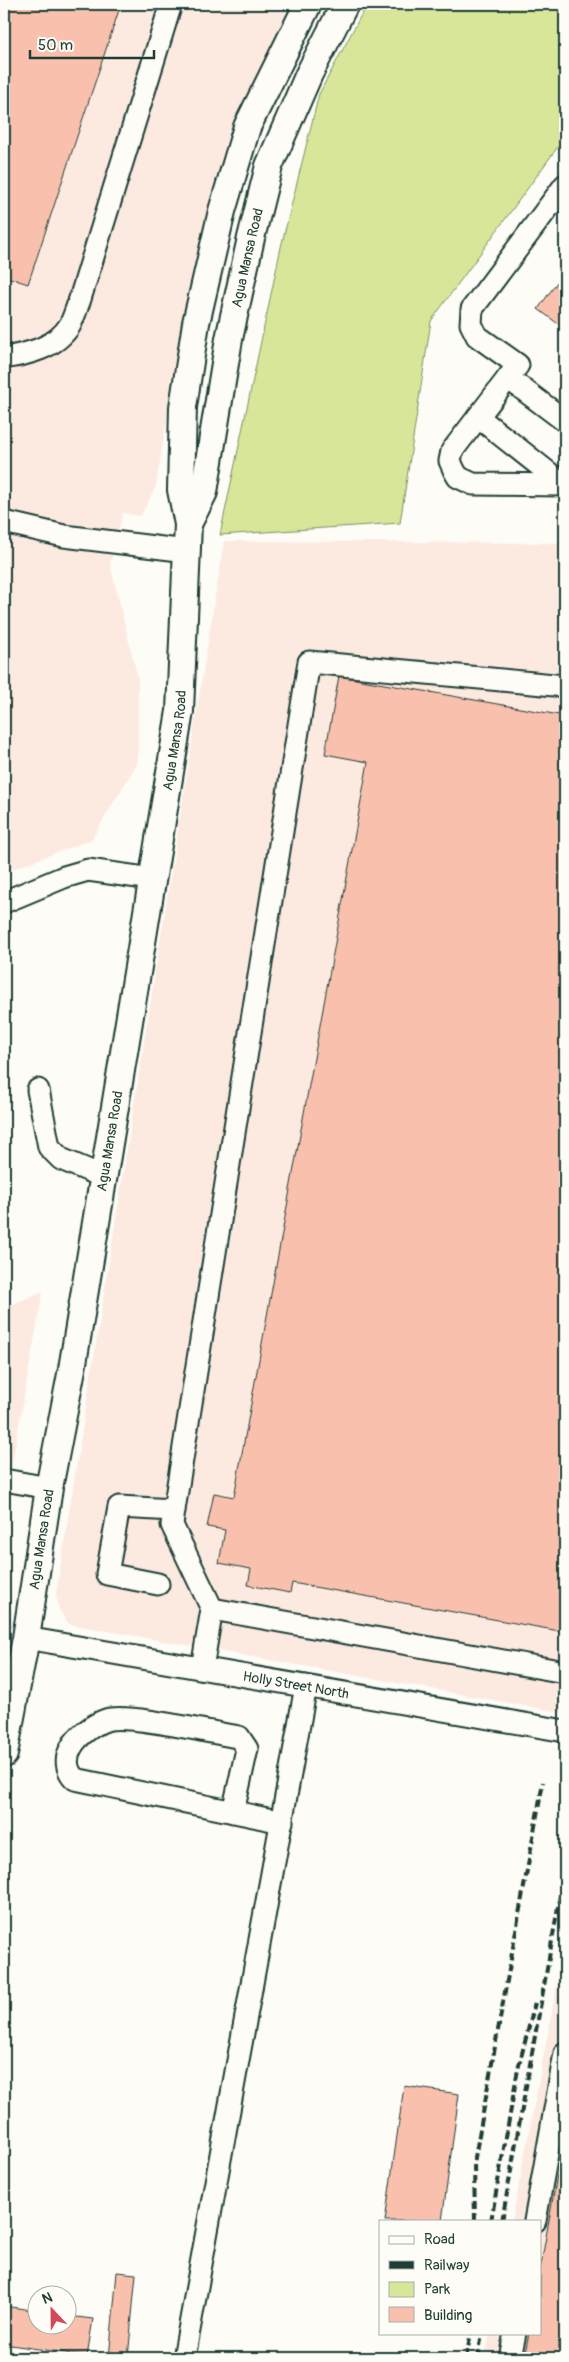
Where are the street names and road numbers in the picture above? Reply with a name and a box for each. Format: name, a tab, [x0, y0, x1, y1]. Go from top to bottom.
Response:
street label: Agua Mansa Road	[228, 206, 267, 309]
street label: Agua Mansa Road	[159, 690, 189, 792]
street label: Agua Mansa Road	[93, 1090, 126, 1193]
street label: Agua Mansa Road	[25, 1488, 57, 1591]
street label: Holly Street North	[242, 1667, 350, 1702]

